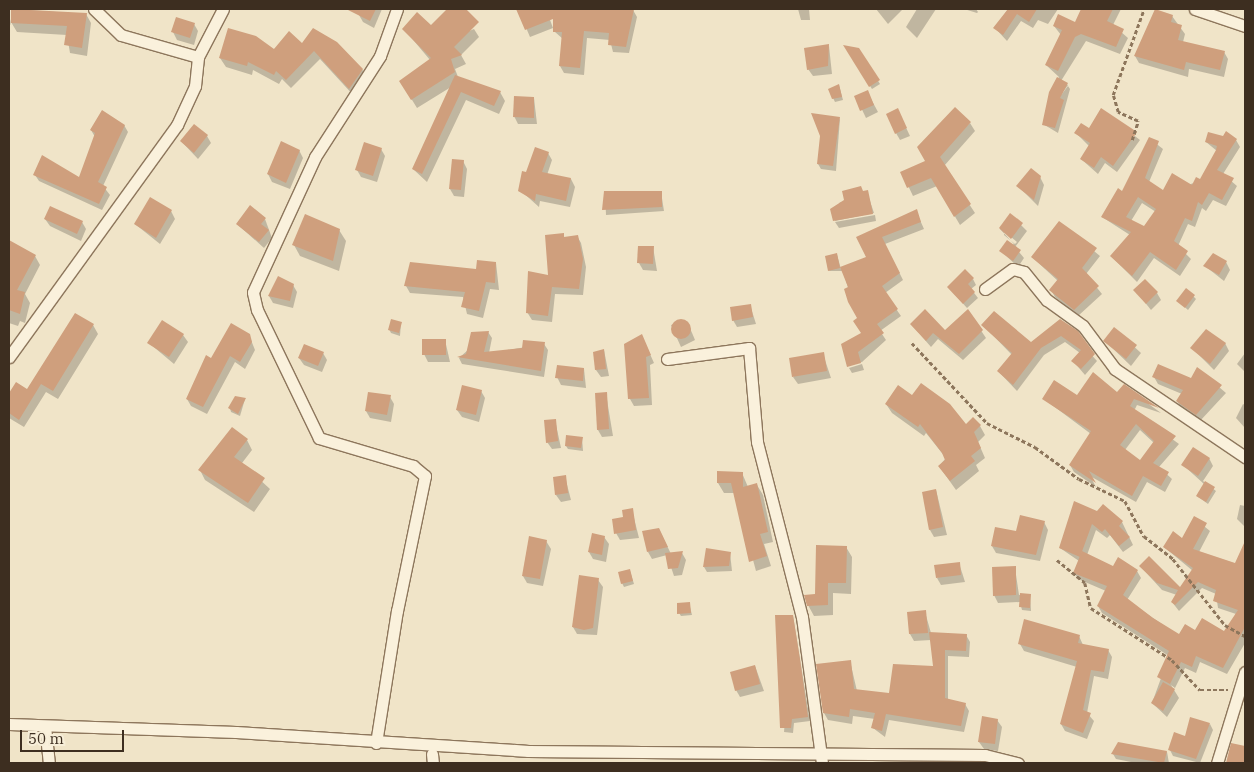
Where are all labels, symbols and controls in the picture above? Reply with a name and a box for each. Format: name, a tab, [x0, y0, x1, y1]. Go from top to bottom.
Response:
scale bar	[22, 720, 126, 752]
text: 50 m	[28, 729, 64, 748]

